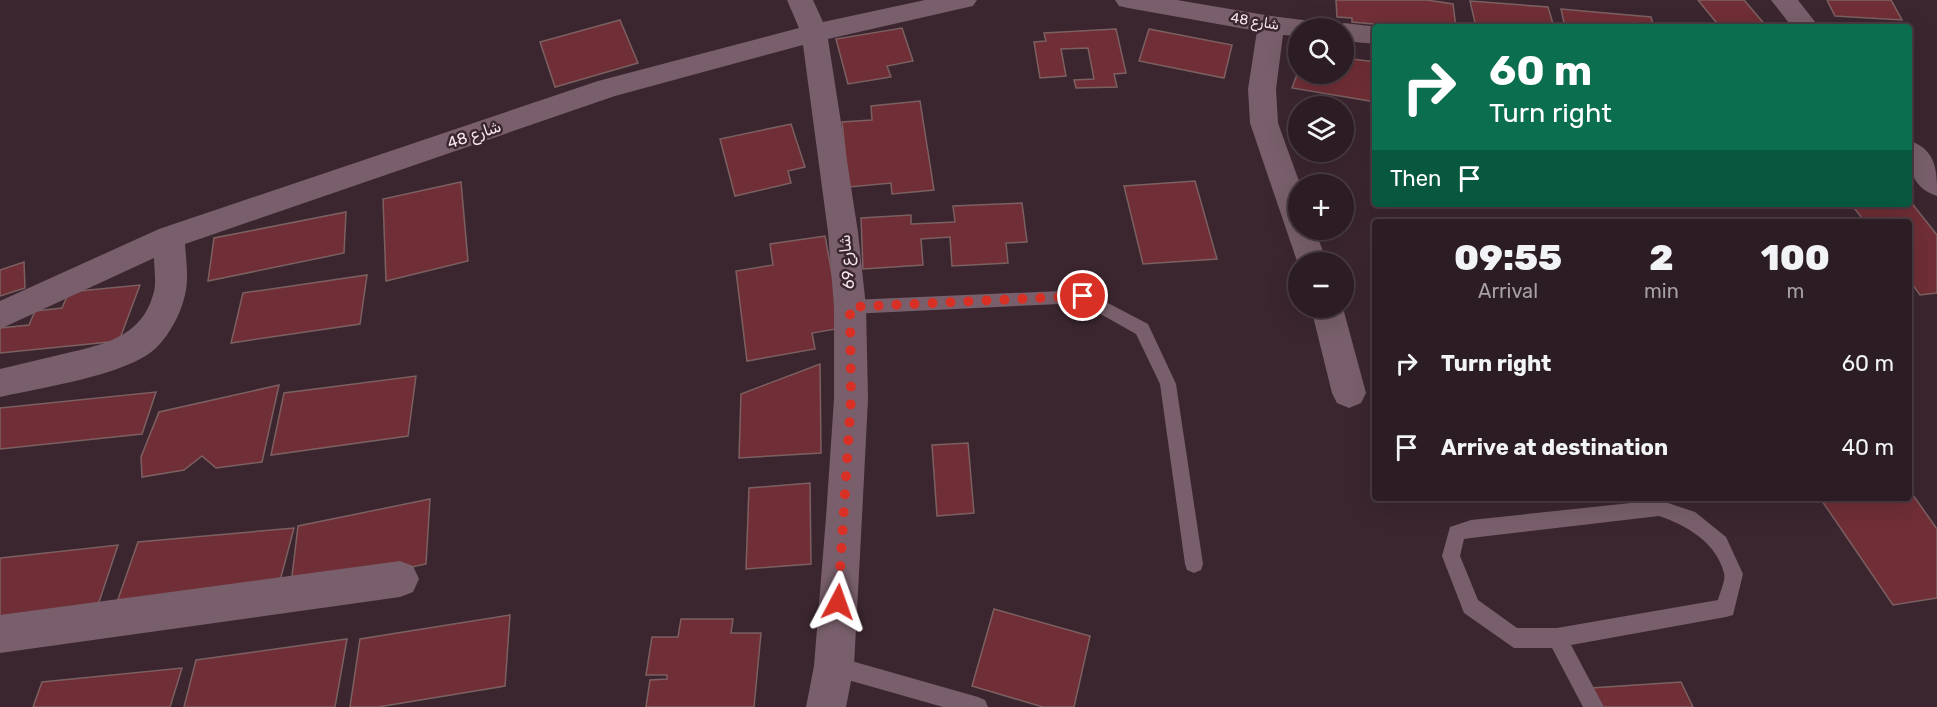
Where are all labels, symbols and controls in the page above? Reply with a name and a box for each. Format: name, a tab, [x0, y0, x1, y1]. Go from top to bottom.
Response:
street label: شارع 48	[1229, 9, 1280, 36]
map controls	[1288, 18, 1354, 318]
button: search	[1288, 18, 1354, 84]
text: 60 m	[1489, 46, 1592, 96]
icon: right	[1390, 48, 1468, 126]
button: layers	[1288, 96, 1354, 162]
text: Turn right	[1489, 97, 1612, 129]
street label: شارع 48	[445, 116, 504, 154]
icon: arrive	[1453, 162, 1486, 195]
text: Then	[1390, 165, 1441, 192]
button: +	[1288, 174, 1354, 240]
street label: شارع 69	[835, 234, 860, 290]
text: 09:55	[1454, 236, 1562, 279]
text: 2	[1649, 236, 1674, 279]
text: 100	[1761, 236, 1830, 279]
button: −	[1288, 252, 1354, 318]
pin	[1057, 270, 1108, 321]
icon: arrive	[1066, 279, 1099, 312]
text: Arrival	[1478, 279, 1538, 303]
text: min	[1644, 279, 1679, 303]
text: m	[1786, 279, 1804, 303]
icon: right	[1390, 347, 1423, 380]
text: Turn right	[1441, 350, 1551, 377]
text: 60 m	[1842, 350, 1894, 377]
icon: arrive	[1390, 431, 1423, 464]
text: Arrive at destination	[1441, 434, 1668, 461]
text: 40 m	[1841, 434, 1894, 461]
position arrow	[806, 570, 870, 634]

